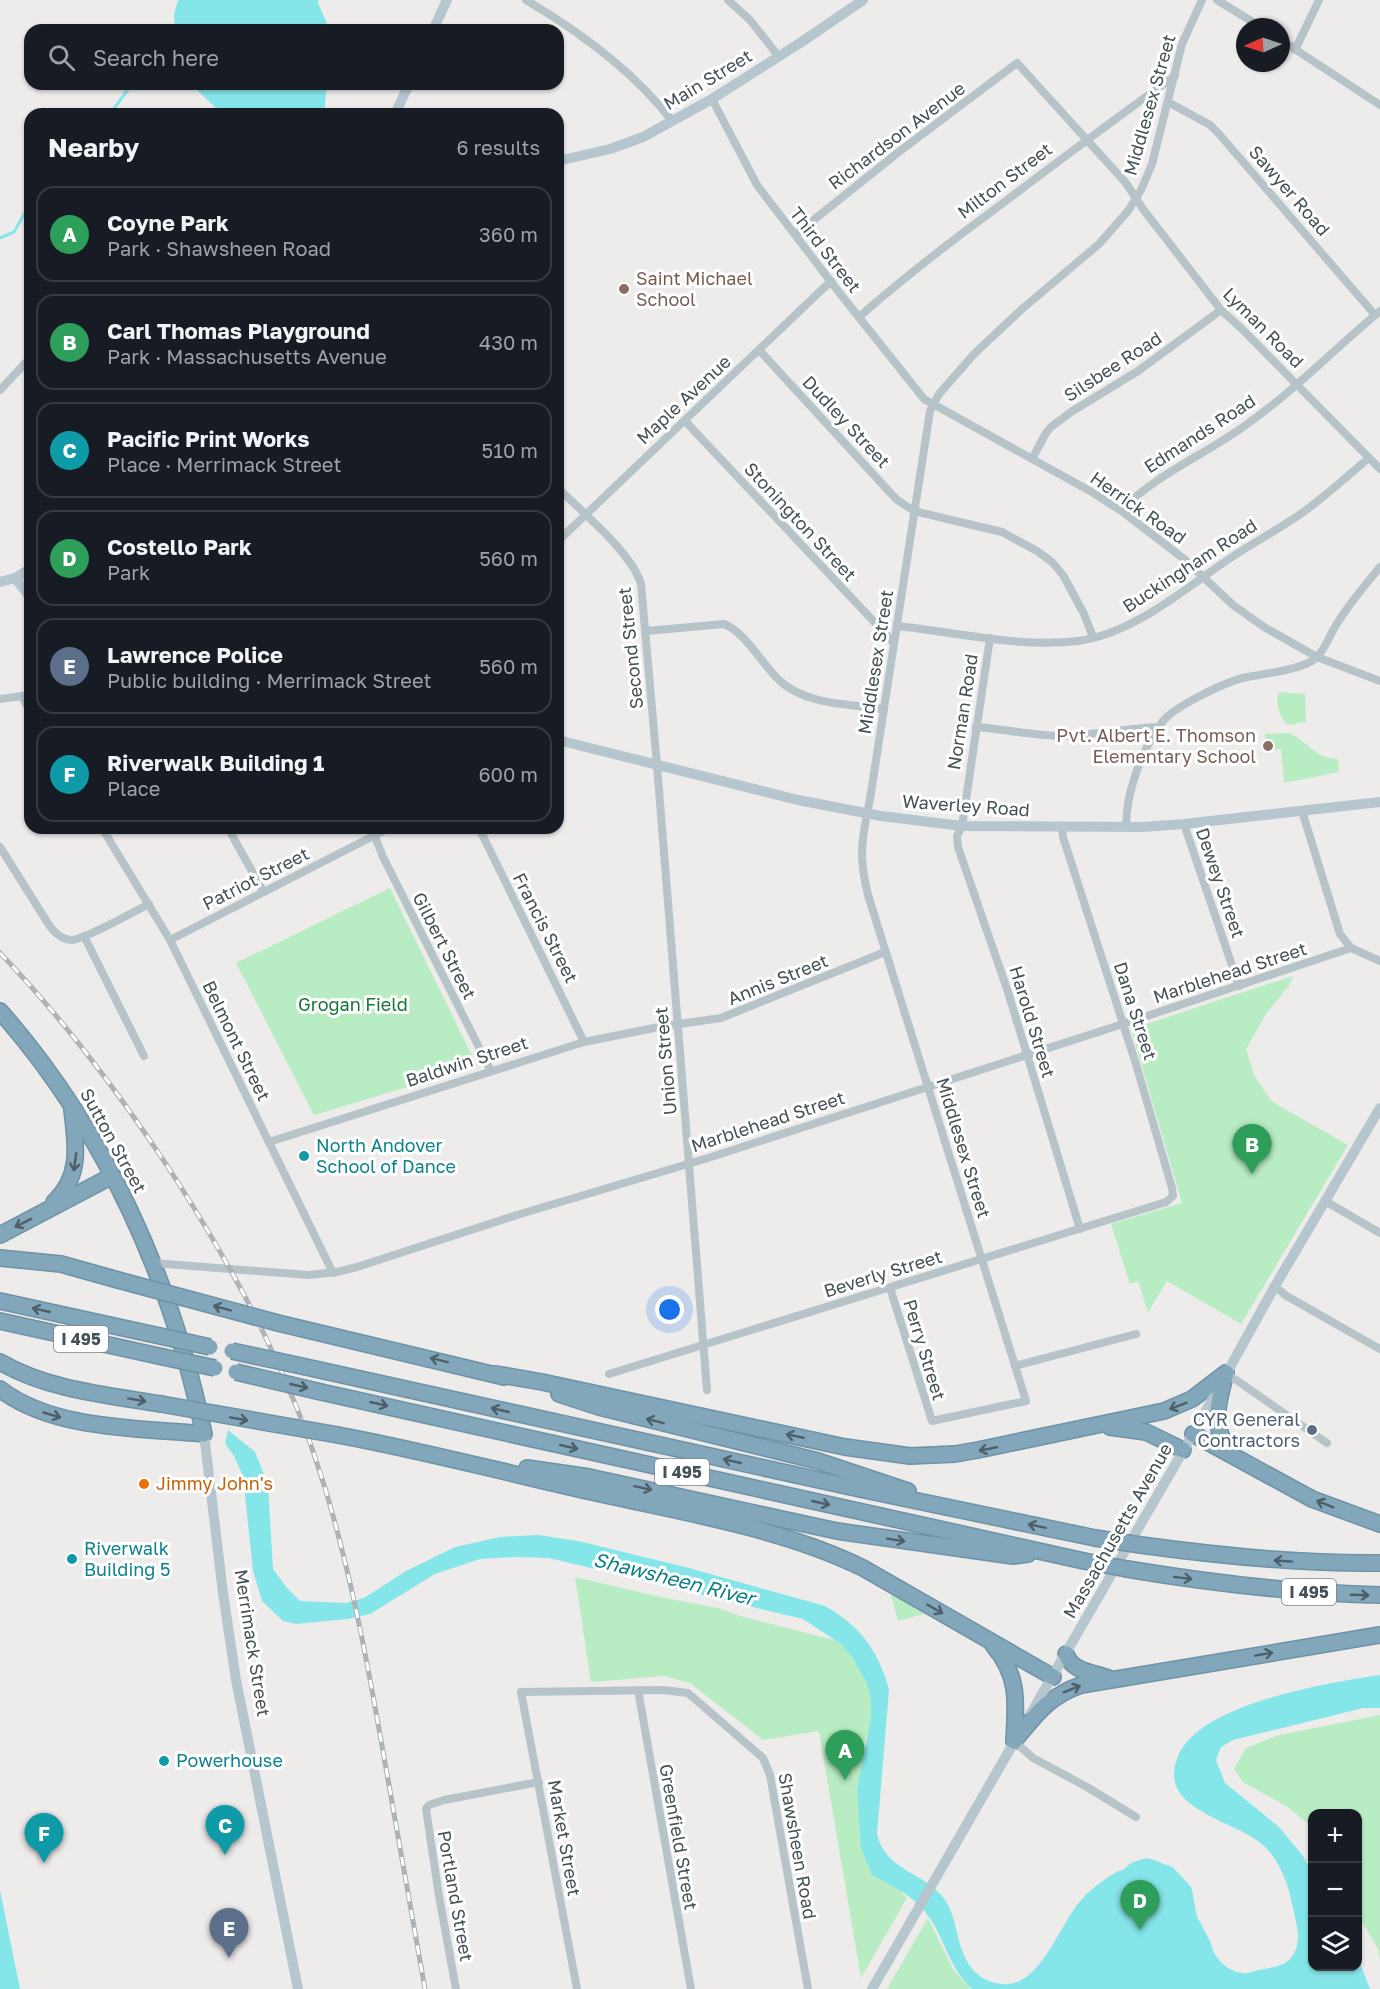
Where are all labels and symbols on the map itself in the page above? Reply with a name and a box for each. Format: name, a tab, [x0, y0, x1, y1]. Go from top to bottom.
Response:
north arrow	[1236, 18, 1290, 72]
street label: Middlesex Street	[1118, 32, 1180, 178]
street label: Main Street	[659, 44, 756, 114]
street label: Richardson Avenue	[824, 77, 969, 194]
street label: Milton Street	[953, 138, 1056, 223]
street label: Sawyer Road	[1245, 141, 1335, 240]
street label: Third Street	[785, 202, 866, 297]
place label: Saint Michael School	[636, 267, 753, 310]
marker: Saint Michael School	[617, 282, 631, 296]
street label: Lyman Road	[1219, 283, 1308, 372]
street label: Silsbee Road	[1059, 326, 1165, 406]
street label: Maple Avenue	[632, 350, 735, 448]
street label: Dudley Street	[798, 371, 895, 472]
street label: Edmands Road	[1140, 389, 1259, 477]
street label: Stonington Street	[740, 457, 861, 585]
street label: Herrick Road	[1087, 466, 1191, 548]
street label: Buckingham Road	[1118, 514, 1261, 617]
street label: Second Street	[613, 586, 647, 710]
street label: Middlesex Street	[853, 588, 897, 736]
street label: Norman Road	[942, 652, 982, 771]
place label: Pvt. Albert E. Thomson Elementary School	[1056, 724, 1256, 767]
marker: Pvt. Albert E. Thomson Elementary School	[1261, 739, 1275, 753]
street label: Waverley Road	[902, 790, 1031, 820]
street label: Dewey Street	[1192, 825, 1250, 941]
street label: Patriot Street	[199, 842, 312, 914]
street label: Francis Street	[509, 869, 583, 986]
street label: Gilbert Street	[408, 888, 481, 1003]
street label: Marblehead Street	[1150, 937, 1309, 1007]
street label: Annis Street	[724, 949, 831, 1009]
street label: Dana Street	[1110, 959, 1162, 1062]
street label: Harold Street	[1005, 963, 1060, 1080]
street label: Belmont Street	[198, 977, 275, 1104]
park label: Grogan Field	[298, 993, 408, 1015]
street label: Union Street	[649, 1006, 681, 1116]
street label: Baldwin Street	[403, 1031, 531, 1091]
street label: Middlesex Street	[932, 1075, 996, 1221]
street label: Sutton Street	[76, 1084, 152, 1197]
street label: Marblehead Street	[688, 1086, 847, 1156]
pin: B	[1232, 1124, 1272, 1174]
place label: North Andover School of Dance	[316, 1134, 456, 1177]
marker: North Andover School of Dance	[297, 1149, 311, 1163]
one-way arrow	[70, 1152, 81, 1171]
one-way arrow	[15, 1218, 33, 1229]
street label: Beverly Street	[821, 1245, 945, 1301]
your location	[655, 1295, 684, 1324]
street label: Perry Street	[899, 1297, 951, 1403]
one-way arrow	[213, 1302, 232, 1313]
one-way arrow	[32, 1304, 51, 1316]
road number: I 495	[54, 1326, 108, 1352]
one-way arrow	[430, 1354, 449, 1366]
one-way arrow	[289, 1381, 308, 1393]
one-way arrow	[126, 1395, 146, 1406]
one-way arrow	[369, 1399, 388, 1411]
one-way arrow	[1169, 1401, 1188, 1412]
one-way arrow	[491, 1404, 510, 1415]
place label: CYR General Contractors	[1193, 1408, 1300, 1451]
one-way arrow	[42, 1410, 61, 1421]
one-way arrow	[228, 1413, 248, 1424]
one-way arrow	[646, 1414, 665, 1426]
marker: CYR General Contractors	[1305, 1423, 1319, 1437]
one-way arrow	[786, 1430, 805, 1441]
street label: Massachusetts Avenue	[1058, 1439, 1176, 1622]
one-way arrow	[559, 1441, 578, 1453]
one-way arrow	[979, 1444, 998, 1455]
one-way arrow	[722, 1455, 741, 1467]
road number: I 495	[655, 1459, 709, 1485]
place label: Jimmy John's	[156, 1472, 273, 1494]
marker: Jimmy John's	[137, 1477, 151, 1491]
one-way arrow	[634, 1483, 653, 1495]
one-way arrow	[810, 1498, 830, 1509]
one-way arrow	[1316, 1498, 1335, 1509]
one-way arrow	[1028, 1520, 1048, 1531]
one-way arrow	[886, 1535, 906, 1546]
place label: Riverwalk Building 5	[84, 1537, 170, 1580]
water label: Shawsheen River	[591, 1546, 760, 1610]
marker: Riverwalk Building 5	[65, 1552, 79, 1566]
one-way arrow	[1273, 1555, 1293, 1566]
street label: Merrimack Street	[230, 1568, 275, 1718]
one-way arrow	[1173, 1572, 1192, 1583]
road number: I 495	[1282, 1579, 1336, 1605]
one-way arrow	[1350, 1589, 1370, 1600]
one-way arrow	[926, 1603, 943, 1615]
one-way arrow	[1253, 1649, 1273, 1660]
one-way arrow	[1062, 1683, 1081, 1694]
pin: A	[826, 1730, 864, 1780]
place label: Powerhouse	[176, 1749, 283, 1771]
marker: Powerhouse	[157, 1754, 171, 1768]
street label: Greenfield Street	[655, 1762, 703, 1911]
street label: Shawsheen Road	[774, 1771, 822, 1921]
street label: Market Street	[544, 1778, 586, 1898]
pin: C	[206, 1806, 244, 1855]
pin: F	[24, 1814, 63, 1863]
street label: Portland Street	[434, 1829, 478, 1963]
pin: D	[1120, 1880, 1160, 1930]
pin: E	[210, 1908, 248, 1958]

